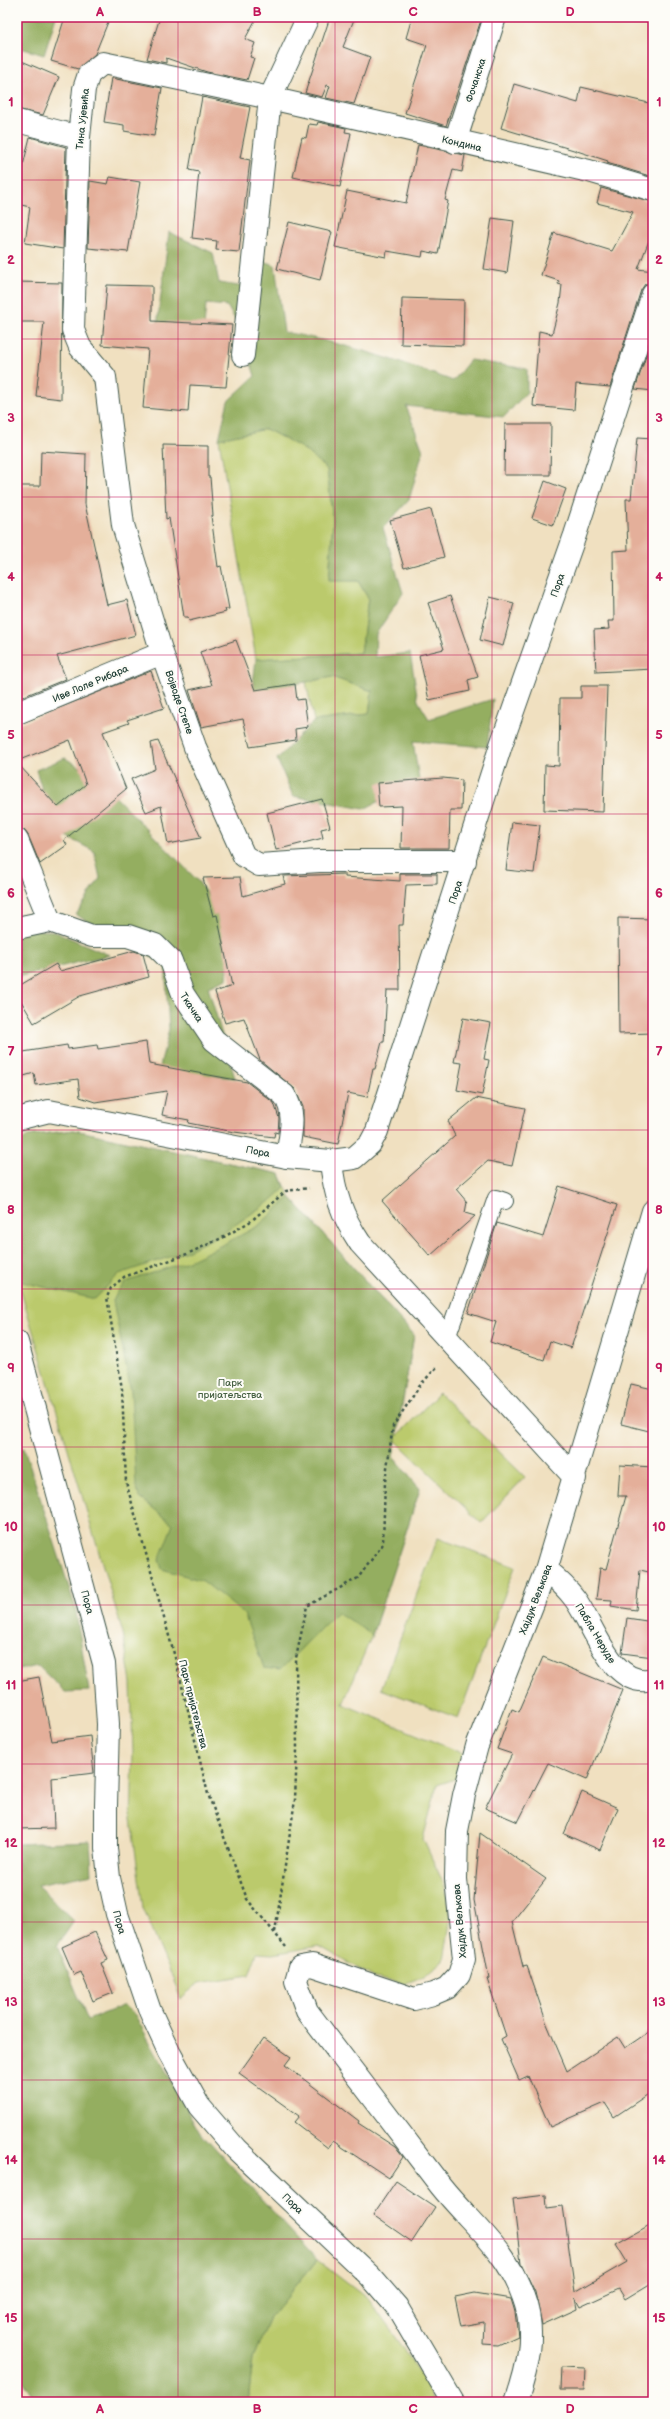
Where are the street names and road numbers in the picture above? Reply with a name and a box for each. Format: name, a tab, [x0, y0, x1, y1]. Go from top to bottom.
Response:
street label: Фочанска	[463, 57, 489, 104]
street label: Тина Ујевића	[74, 88, 92, 150]
street label: Кондина	[441, 134, 483, 154]
street label: Пора	[548, 572, 568, 599]
street label: Иве Лоле Рибара	[51, 663, 130, 705]
street label: Војводе Степе	[163, 669, 196, 736]
street label: Пора	[446, 879, 465, 906]
street label: Ткачка	[177, 990, 205, 1025]
street label: Пора	[245, 1144, 271, 1160]
street label: Хајдук Вељкова	[517, 1562, 555, 1636]
street label: Пора	[78, 1589, 96, 1616]
street label: Пабла Неруде	[572, 1601, 618, 1666]
street label: Парк пријатељства	[176, 1658, 210, 1750]
street label: Хајдук Вељкова	[451, 1883, 469, 1959]
street label: Пора	[110, 1909, 128, 1936]
street label: Пора	[279, 2191, 305, 2217]

